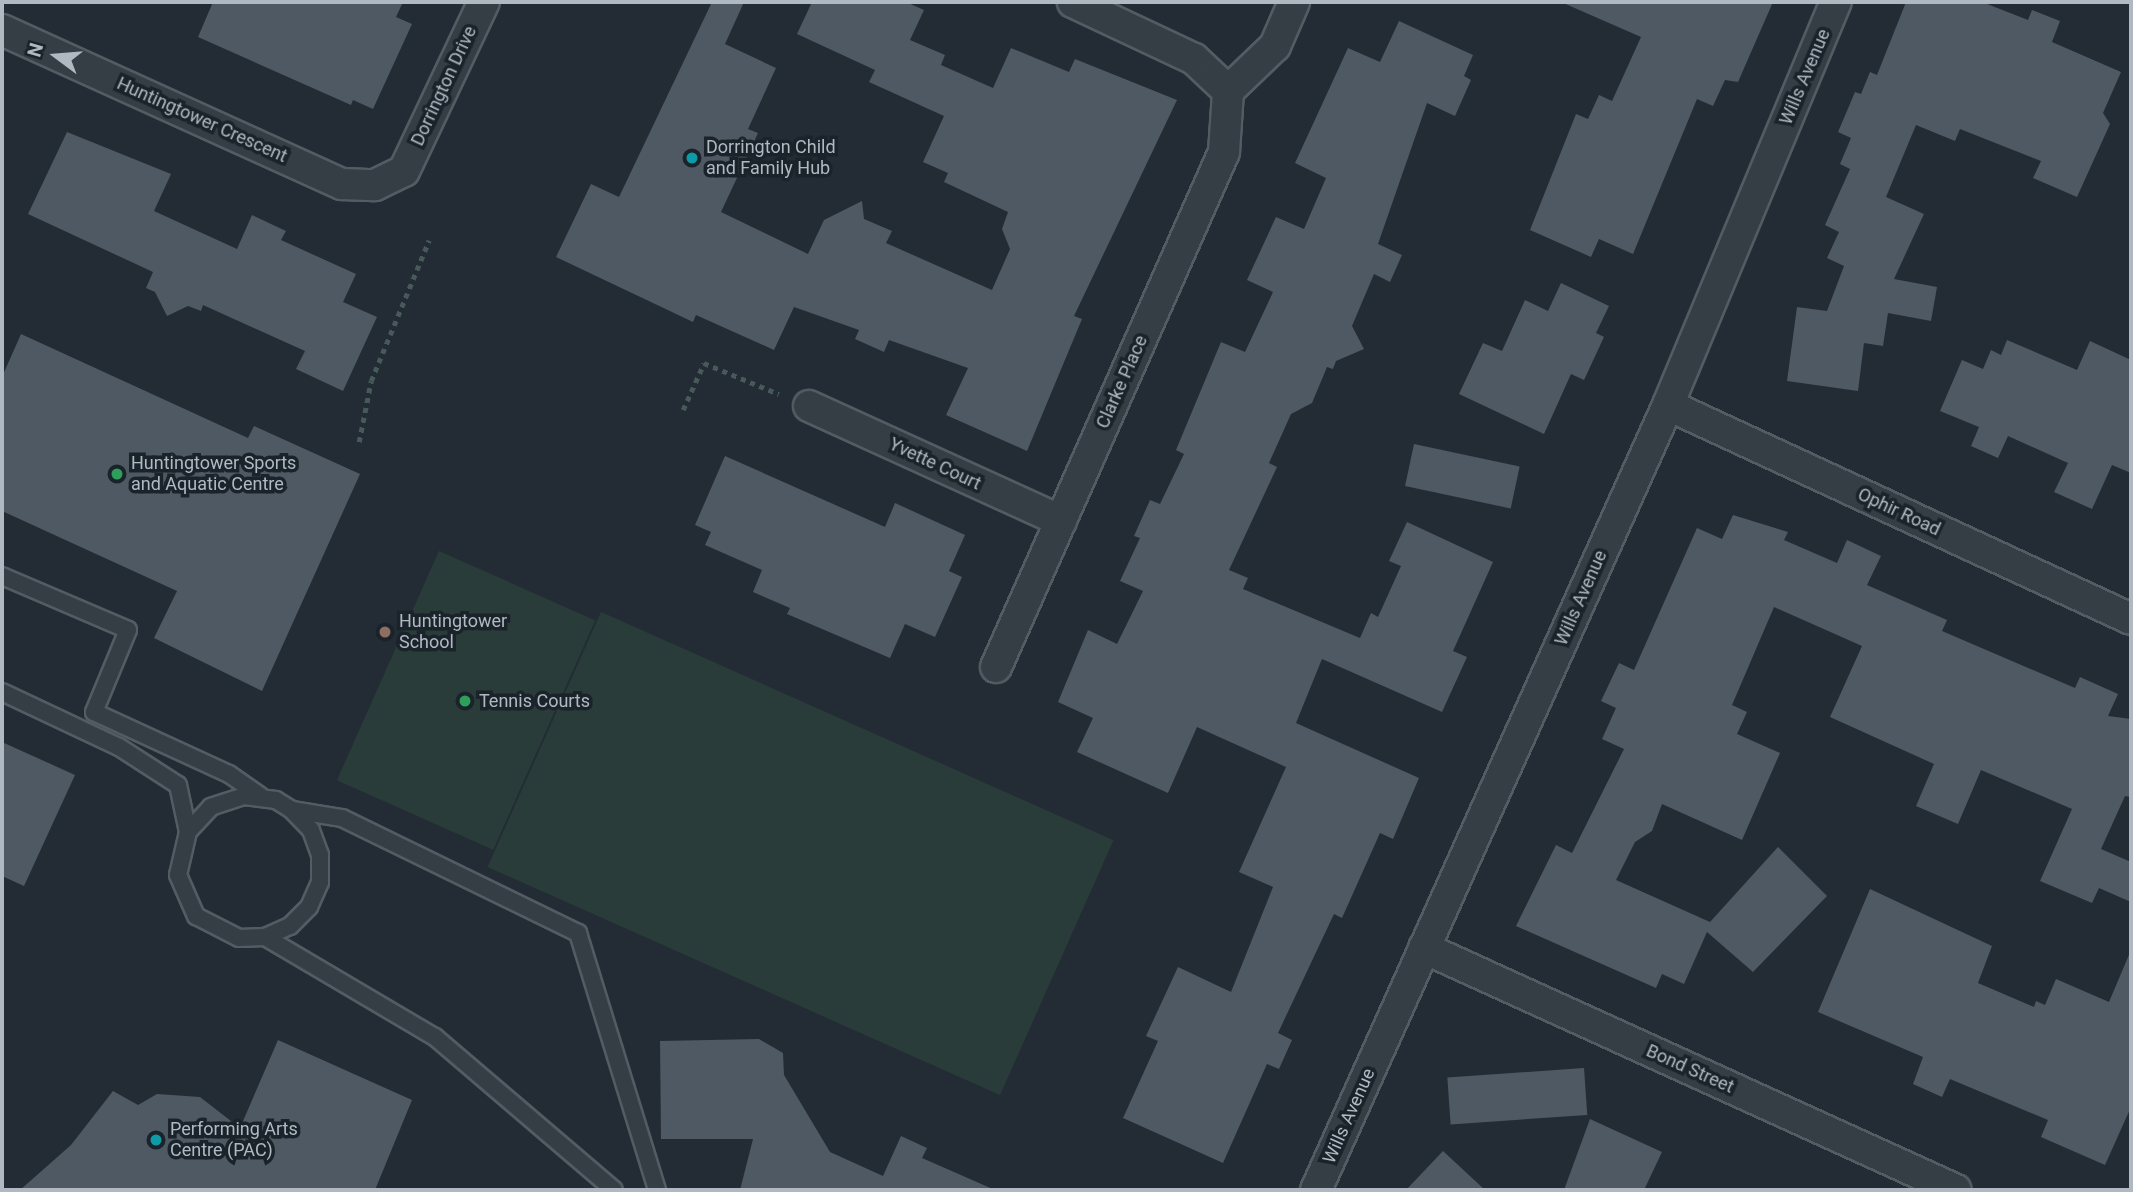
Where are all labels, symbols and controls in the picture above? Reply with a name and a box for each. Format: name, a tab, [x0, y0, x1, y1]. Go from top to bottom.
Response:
north arrow	[21, 21, 91, 91]
street label: Dorrington Drive	[407, 23, 481, 149]
street label: Wills Avenue	[1775, 26, 1835, 128]
text: N	[22, 40, 48, 60]
street label: Huntingtower Crescent	[114, 73, 290, 167]
place label: Dorrington Child and Family Hub	[706, 137, 836, 180]
marker: Dorrington Child and Family Hub	[684, 150, 700, 166]
street label: Clarke Place	[1092, 332, 1152, 432]
street label: Yvette Court	[886, 433, 984, 495]
place label: Huntingtower Sports and Aquatic Centre	[131, 453, 296, 496]
marker: Huntingtower Sports and Aquatic Centre	[109, 466, 125, 482]
street label: Ophir Road	[1854, 483, 1944, 541]
street label: Wills Avenue	[1550, 547, 1612, 649]
place label: Huntingtower School	[399, 611, 507, 654]
marker: Huntingtower School	[377, 624, 393, 640]
place label: Tennis Courts	[479, 690, 590, 712]
marker: Tennis Courts	[457, 693, 473, 709]
street label: Bond Street	[1643, 1040, 1737, 1098]
street label: Wills Avenue	[1318, 1065, 1380, 1167]
place label: Performing Arts Centre (PAC)	[170, 1119, 298, 1162]
marker: Performing Arts Centre (PAC)	[148, 1132, 164, 1148]

